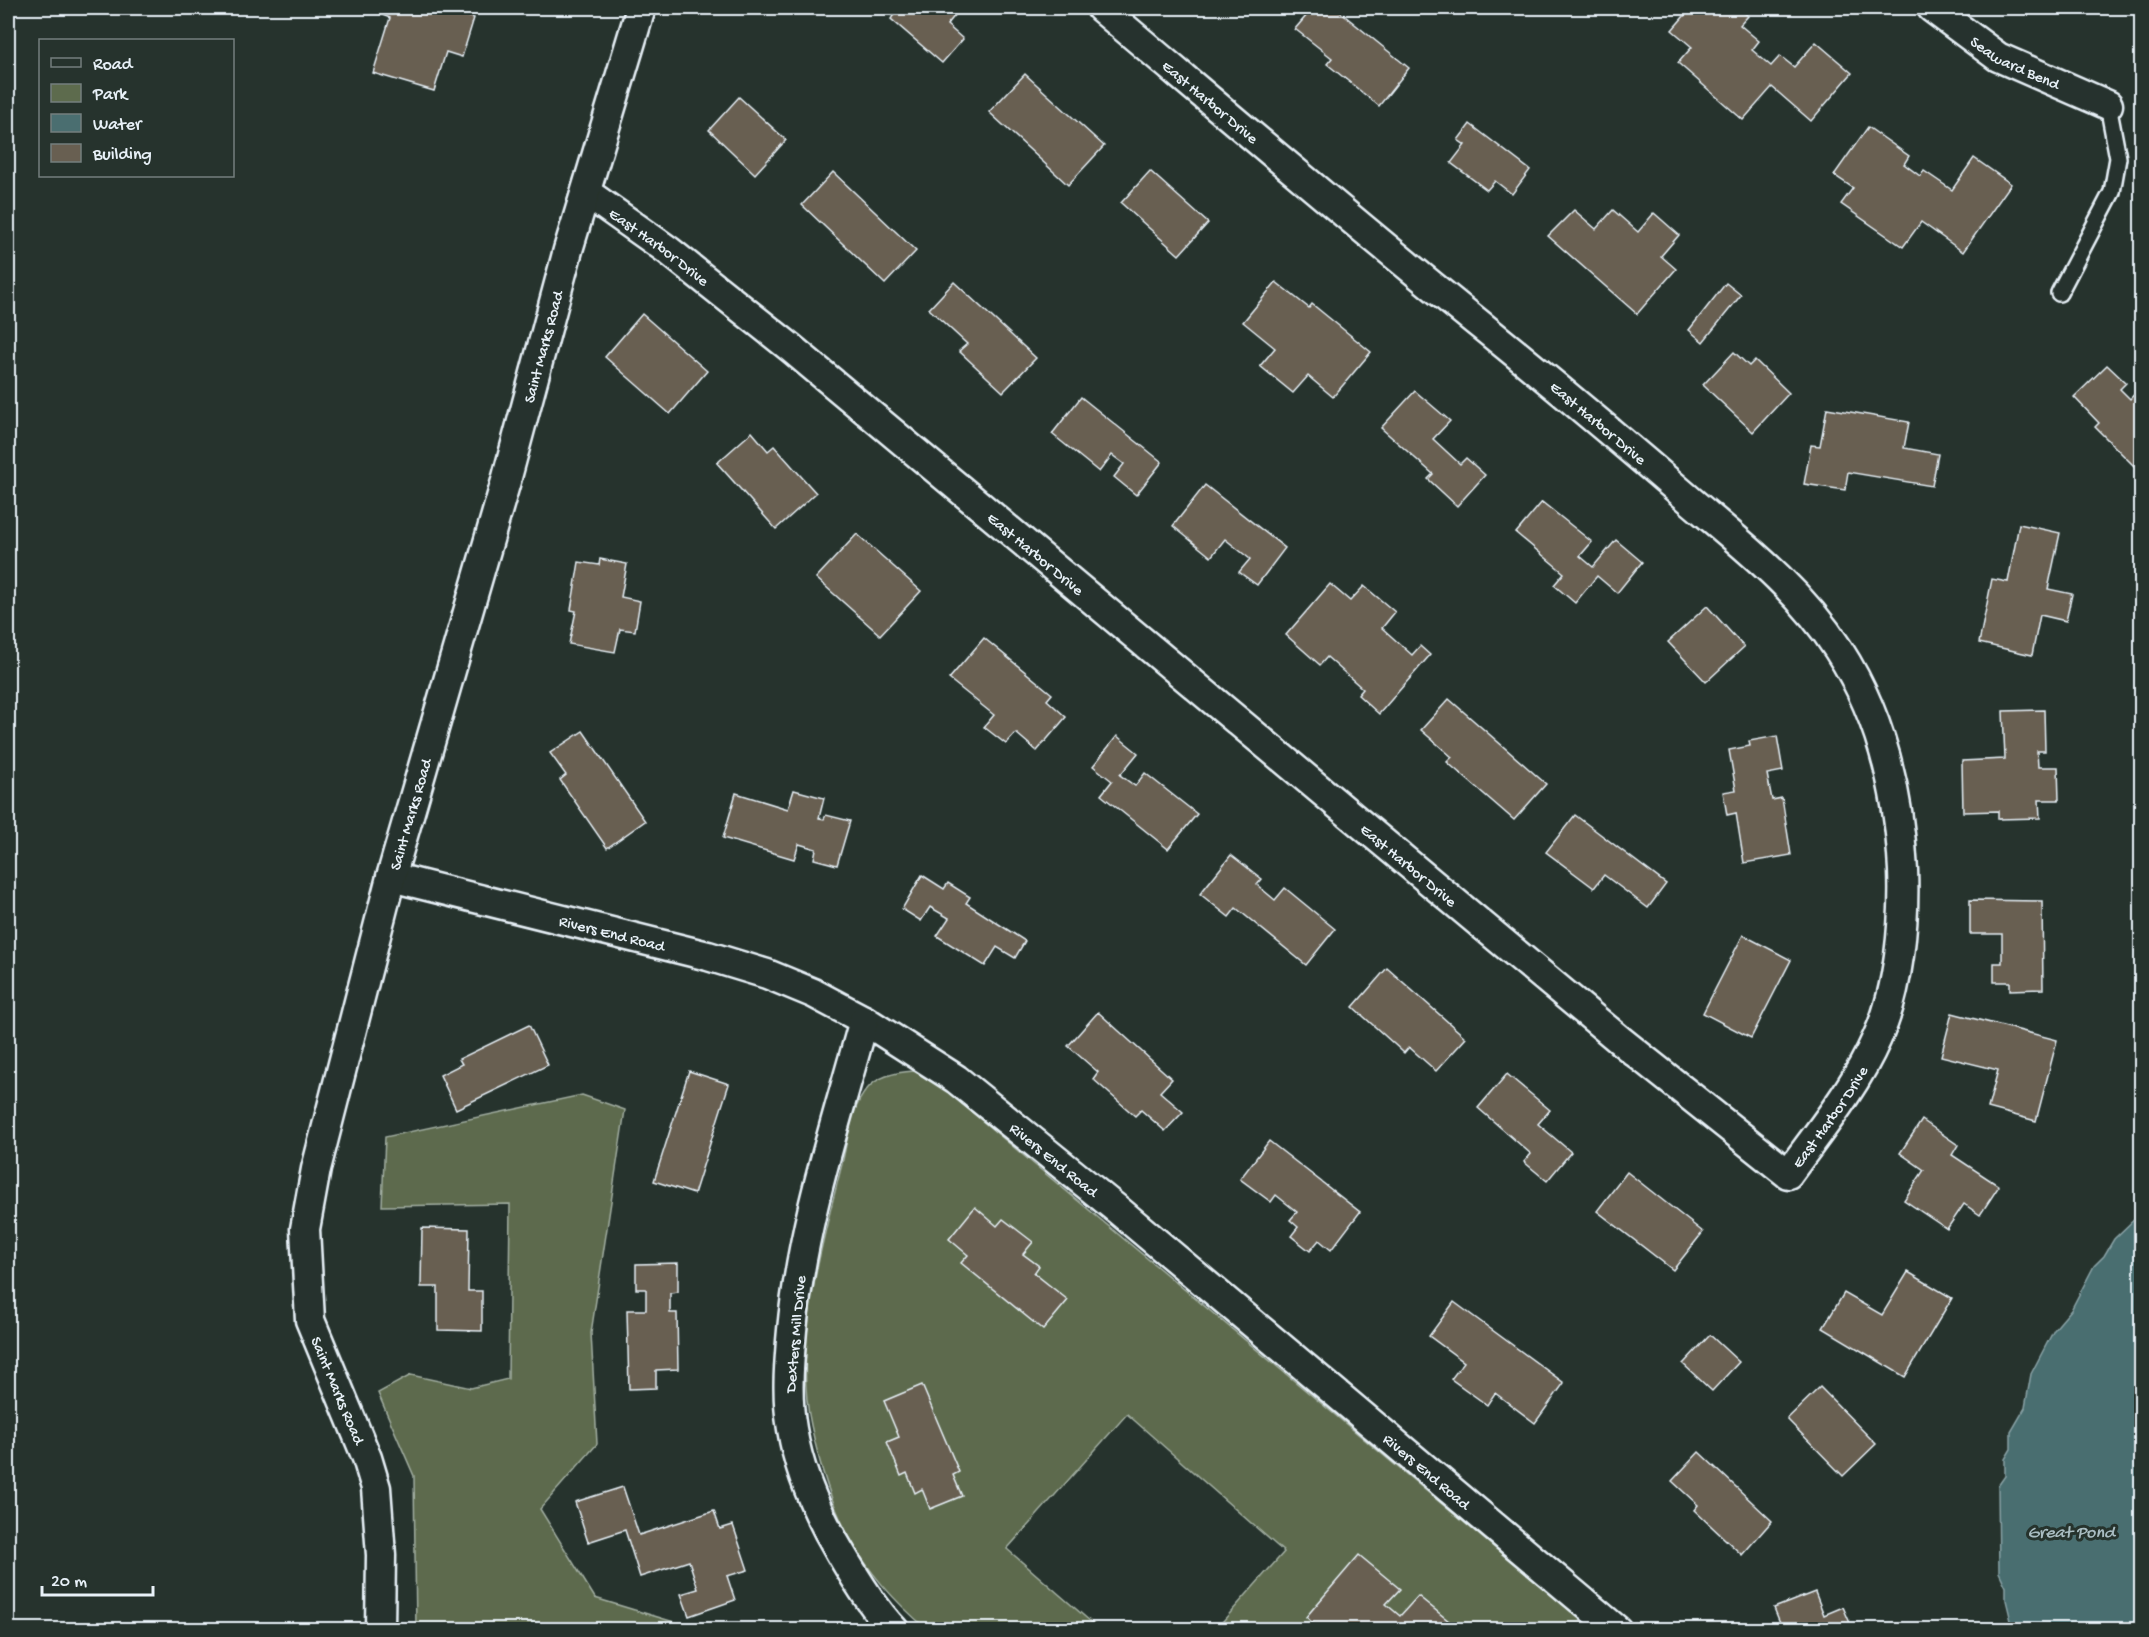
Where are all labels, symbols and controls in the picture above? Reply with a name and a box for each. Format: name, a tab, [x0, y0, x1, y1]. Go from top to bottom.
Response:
street label: Seaward Bend	[1965, 34, 2063, 96]
legend	[39, 39, 234, 177]
text: Road	[93, 55, 134, 76]
street label: East Harbor Drive	[1157, 58, 1261, 150]
text: Park	[92, 85, 129, 106]
text: Water	[93, 115, 143, 136]
text: Building	[92, 145, 152, 166]
street label: East Harbor Drive	[604, 205, 712, 292]
street label: Saint Marks Road	[521, 288, 570, 406]
street label: East Harbor Drive	[1545, 379, 1649, 471]
street label: East Harbor Drive	[982, 510, 1087, 602]
street label: Saint Marks Road	[387, 755, 438, 873]
street label: East Harbor Drive	[1355, 821, 1460, 913]
street label: Rivers End Road	[557, 913, 668, 958]
street label: East Harbor Drive	[1790, 1063, 1874, 1173]
street label: Rivers End Road	[1004, 1120, 1102, 1204]
street label: Dexters Mill Drive	[783, 1274, 812, 1395]
street label: Saint Marks Road	[305, 1335, 368, 1450]
street label: Rivers End Road	[1378, 1431, 1474, 1516]
water label: Great Pond	[2028, 1523, 2117, 1544]
scale bar	[42, 1559, 153, 1597]
text: 20 m	[51, 1572, 87, 1593]

